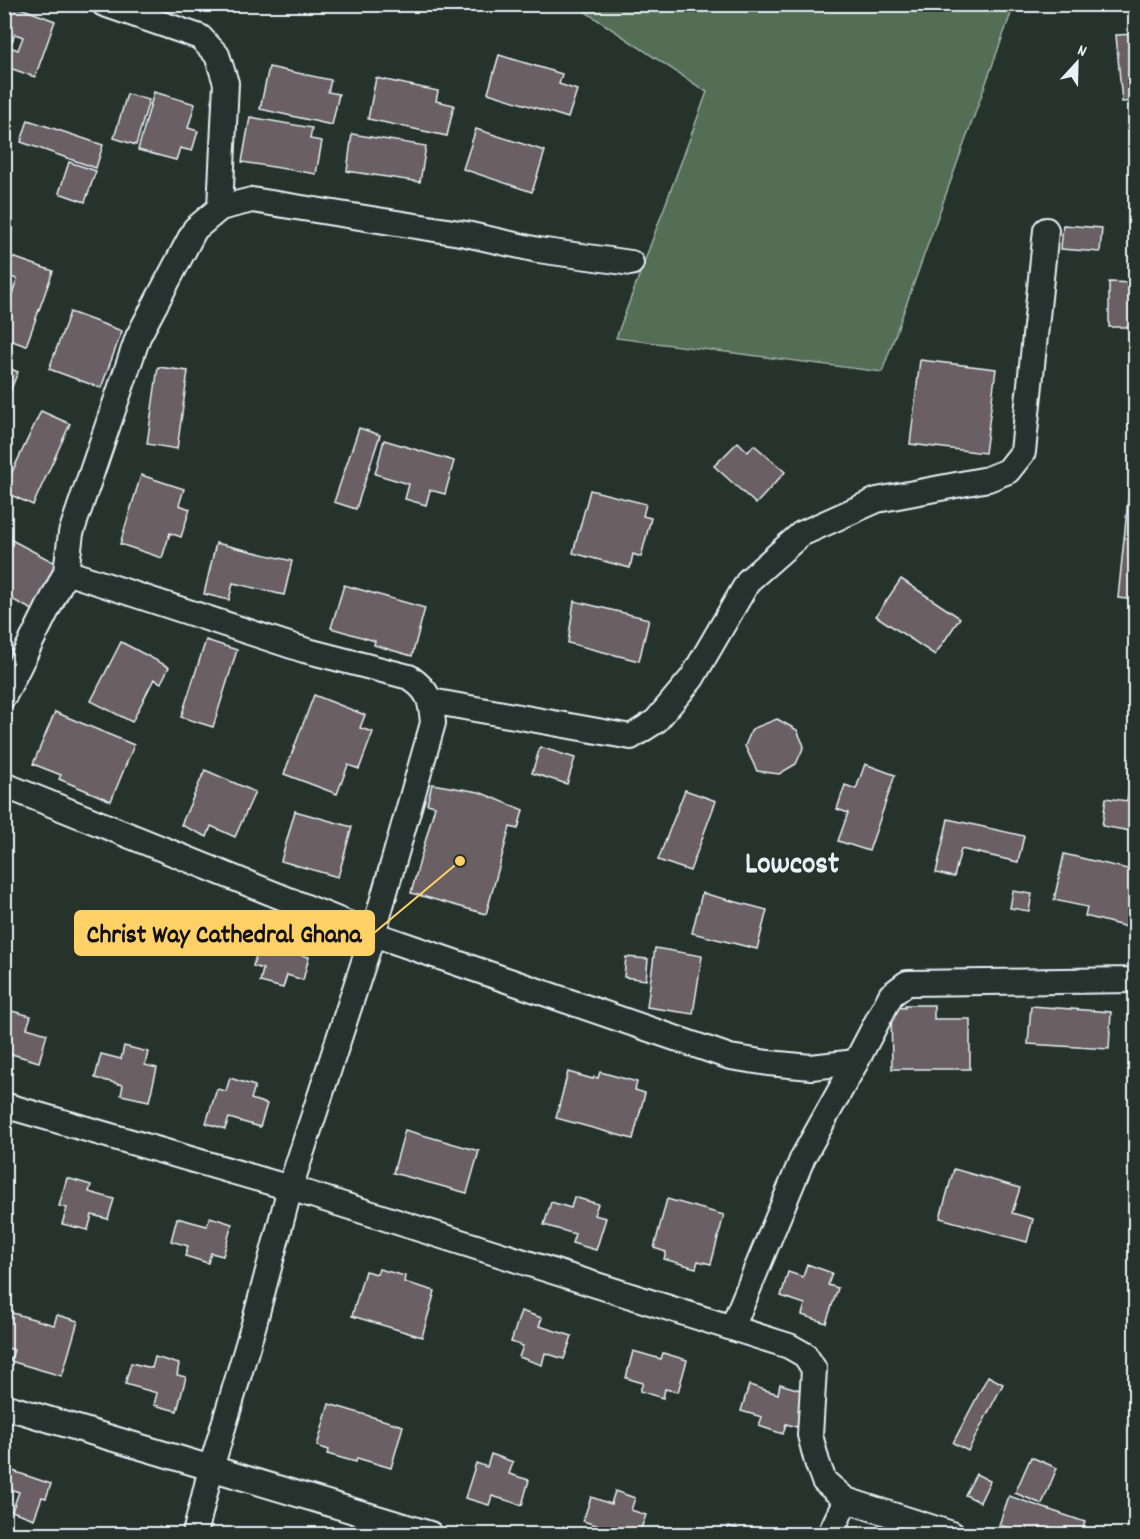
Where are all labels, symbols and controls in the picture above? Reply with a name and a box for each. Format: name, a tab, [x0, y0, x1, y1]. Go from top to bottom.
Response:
north arrow	[1047, 33, 1107, 93]
text: N	[1074, 39, 1090, 64]
district label: Lowcost	[745, 845, 839, 888]
callout: Christ Way Cathedral Ghana	[75, 911, 374, 955]
text: Christ Way Cathedral Ghana	[87, 918, 362, 955]

